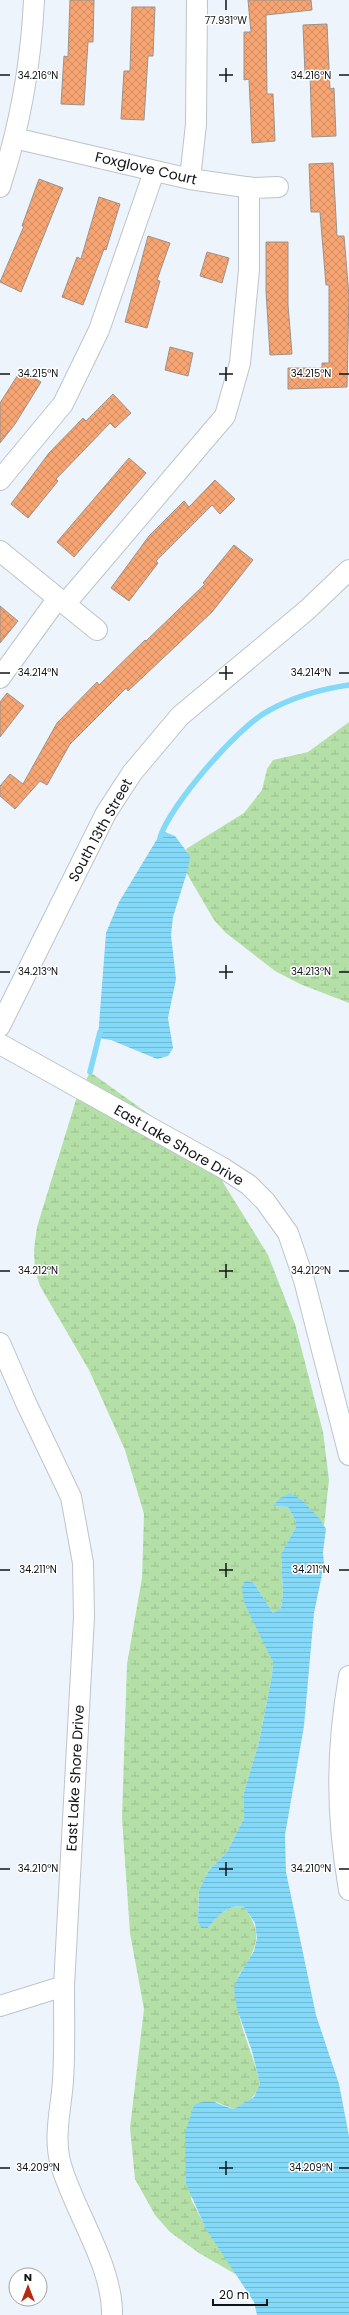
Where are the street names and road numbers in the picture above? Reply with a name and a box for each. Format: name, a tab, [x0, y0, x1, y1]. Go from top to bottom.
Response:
street label: Foxglove Court	[93, 147, 199, 189]
street label: South 13th Street	[63, 775, 137, 885]
street label: East Lake Shore Drive	[110, 1100, 248, 1191]
street label: East Lake Shore Drive	[61, 1704, 89, 1852]

